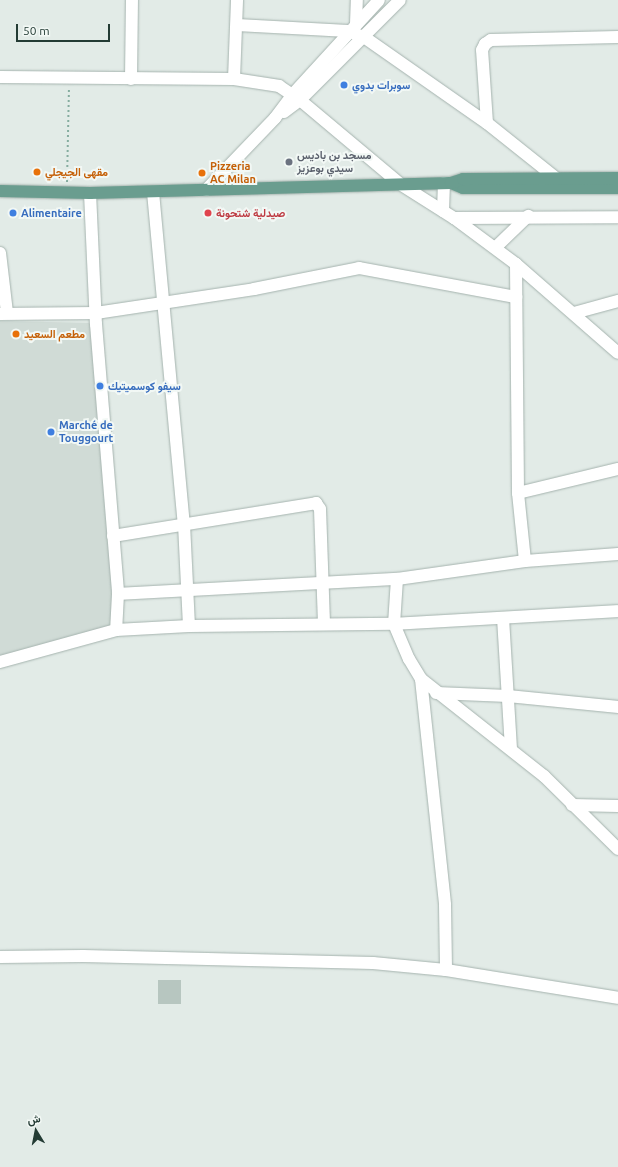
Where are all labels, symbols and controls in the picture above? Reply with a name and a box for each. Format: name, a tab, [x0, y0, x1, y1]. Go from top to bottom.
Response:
scale bar	[18, 16, 112, 42]
text: 50 m	[23, 24, 50, 37]
place label: سوبرات بدوي	[352, 78, 410, 92]
marker: سوبرات بدوي	[339, 80, 349, 90]
place label: مسجد بن باديس سيدي بوعزيز	[297, 149, 371, 175]
marker: مسجد بن باديس سيدي بوعزيز	[284, 157, 294, 167]
place label: Pizzeria AC Milan	[210, 160, 256, 186]
place label: مقهى الجيجلي	[45, 165, 108, 179]
marker: مقهى الجيجلي	[32, 167, 42, 177]
marker: Pizzeria AC Milan	[197, 168, 207, 178]
place label: Alimentaire	[21, 206, 82, 220]
place label: صيدلية شتحونة	[216, 206, 285, 220]
marker: Alimentaire	[8, 208, 18, 218]
marker: صيدلية شتحونة	[203, 208, 213, 218]
place label: مطعم السعيد	[24, 327, 85, 341]
marker: مطعم السعيد	[11, 329, 21, 339]
place label: سيفو كوسميتيك	[108, 379, 181, 393]
marker: سيفو كوسميتيك	[95, 381, 105, 391]
place label: Marché de Touggourt	[59, 419, 113, 445]
marker: Marché de Touggourt	[46, 427, 56, 437]
north arrow	[16, 1111, 56, 1151]
text: ش	[26, 1112, 41, 1126]

